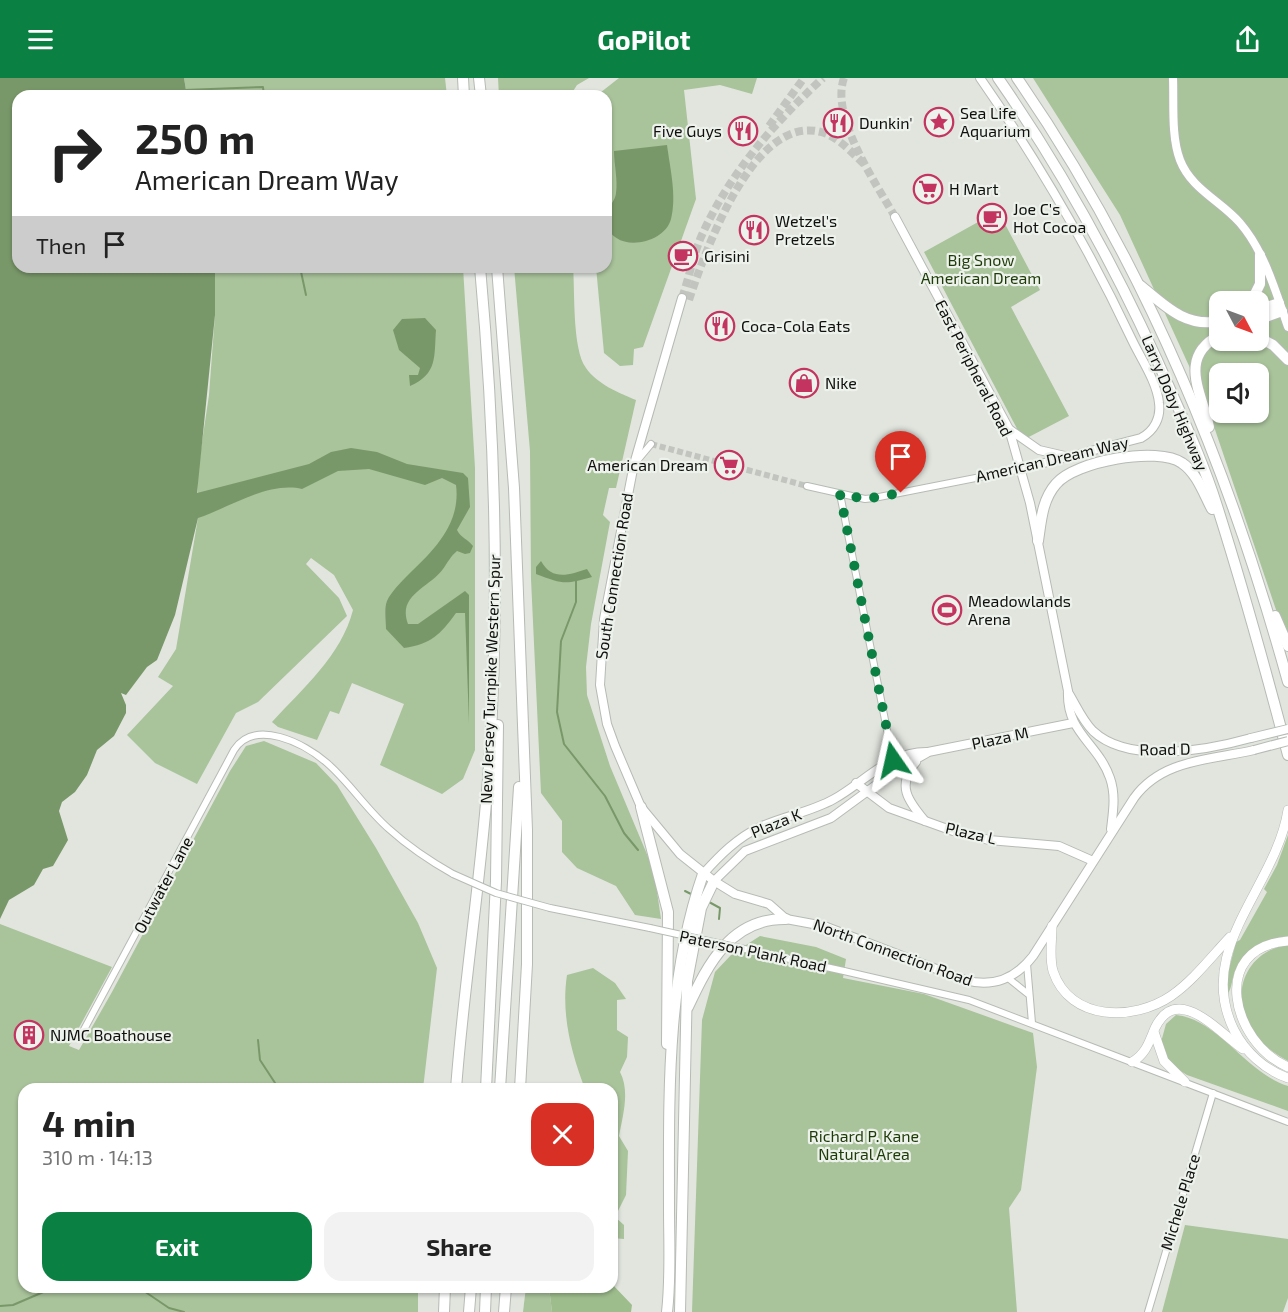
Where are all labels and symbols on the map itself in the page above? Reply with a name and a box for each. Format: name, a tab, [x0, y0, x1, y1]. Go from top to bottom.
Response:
place label: Sea Life Aquarium	[960, 103, 1031, 140]
place icon: Sea Life Aquarium	[923, 106, 955, 138]
restaurant icon: Dunkin'	[822, 107, 854, 139]
place label: Dunkin'	[859, 113, 913, 132]
restaurant icon: Five Guys	[727, 115, 759, 147]
place label: Five Guys	[653, 121, 722, 140]
supermarket icon: H Mart	[912, 173, 944, 205]
place label: H Mart	[949, 179, 999, 198]
place label: Joe C's Hot Cocoa	[1013, 199, 1086, 236]
cafe icon: Joe C's Hot Cocoa	[976, 202, 1008, 234]
place label: Wetzel's Pretzels	[775, 211, 837, 248]
restaurant icon: Wetzel's Pretzels	[738, 214, 770, 246]
cafe icon: Grisini	[667, 240, 699, 272]
place label: Grisini	[704, 246, 750, 265]
park label: Big Snow American Dream	[921, 250, 1041, 287]
north arrow	[1209, 291, 1269, 351]
street label: East Peripheral Road	[932, 296, 1017, 439]
restaurant icon: Coca-Cola Eats	[704, 310, 736, 342]
place label: Coca-Cola Eats	[741, 316, 850, 335]
street label: Larry Doby Highway	[1138, 332, 1213, 474]
shop icon: Nike	[788, 367, 820, 399]
place label: Nike	[825, 373, 857, 392]
pin	[875, 431, 926, 493]
street label: American Dream Way	[974, 432, 1131, 485]
supermarket icon: American Dream	[713, 449, 745, 481]
place label: American Dream	[587, 455, 708, 474]
street label: South Connection Road	[591, 491, 636, 660]
street label: New Jersey Turnpike Western Spur	[476, 553, 503, 804]
place label: Meadowlands Arena	[968, 591, 1071, 628]
sports icon: Meadowlands Arena	[931, 594, 963, 626]
street label: Plaza M	[970, 722, 1030, 753]
position arrow	[861, 728, 925, 792]
street label: Road D	[1139, 739, 1191, 758]
street label: Plaza K	[748, 804, 804, 841]
street label: Plaza L	[944, 817, 998, 848]
street label: Outwater Lane	[129, 833, 196, 936]
street label: North Connection Road	[811, 914, 975, 989]
street label: Paterson Plank Road	[678, 926, 828, 975]
building icon: NJMC Boathouse	[13, 1019, 45, 1051]
place label: NJMC Boathouse	[50, 1025, 172, 1044]
park label: Richard P. Kane Natural Area	[809, 1126, 919, 1163]
street label: Michele Place	[1156, 1151, 1203, 1252]

